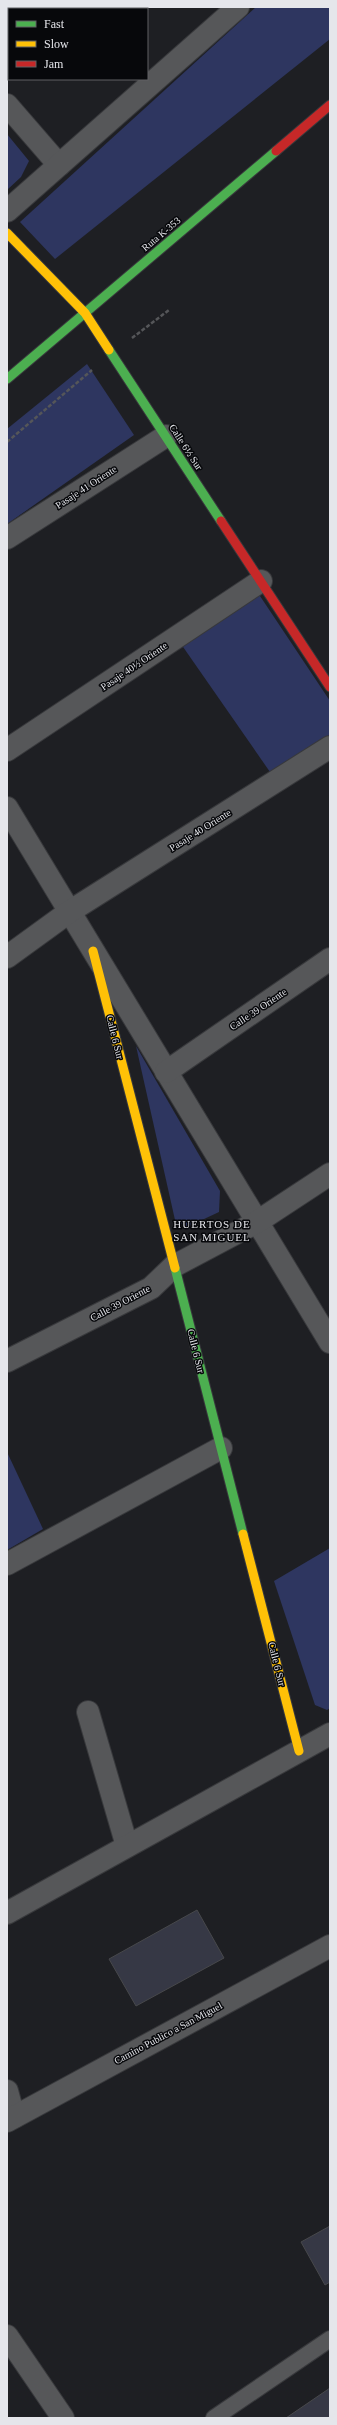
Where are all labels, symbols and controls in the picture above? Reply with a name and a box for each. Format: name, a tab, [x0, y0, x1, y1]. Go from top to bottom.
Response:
legend	[8, 8, 148, 80]
text: Fast	[44, 17, 65, 31]
text: Slow	[44, 37, 69, 51]
text: Jam	[44, 57, 64, 71]
street label: Ruta K-353	[139, 215, 183, 253]
street label: Calle 6½ Sur	[167, 422, 205, 473]
street label: Pasaje 41 Oriente	[53, 463, 119, 511]
street label: Pasaje 40½ Oriente	[99, 639, 170, 692]
street label: Pasaje 40 Oriente	[167, 806, 233, 853]
street label: Calle 39 Oriente	[228, 986, 289, 1032]
street label: Calle 6 Sur	[104, 1014, 126, 1061]
district label: HUERTOS DE SAN MIGUEL	[173, 1218, 251, 1243]
street label: Calle 39 Oriente	[88, 1282, 152, 1323]
street label: Calle 6 Sur	[185, 1328, 207, 1375]
street label: Calle 6 Sur	[266, 1641, 288, 1688]
street label: Camino Publico a San Miguel	[112, 2000, 224, 2066]

